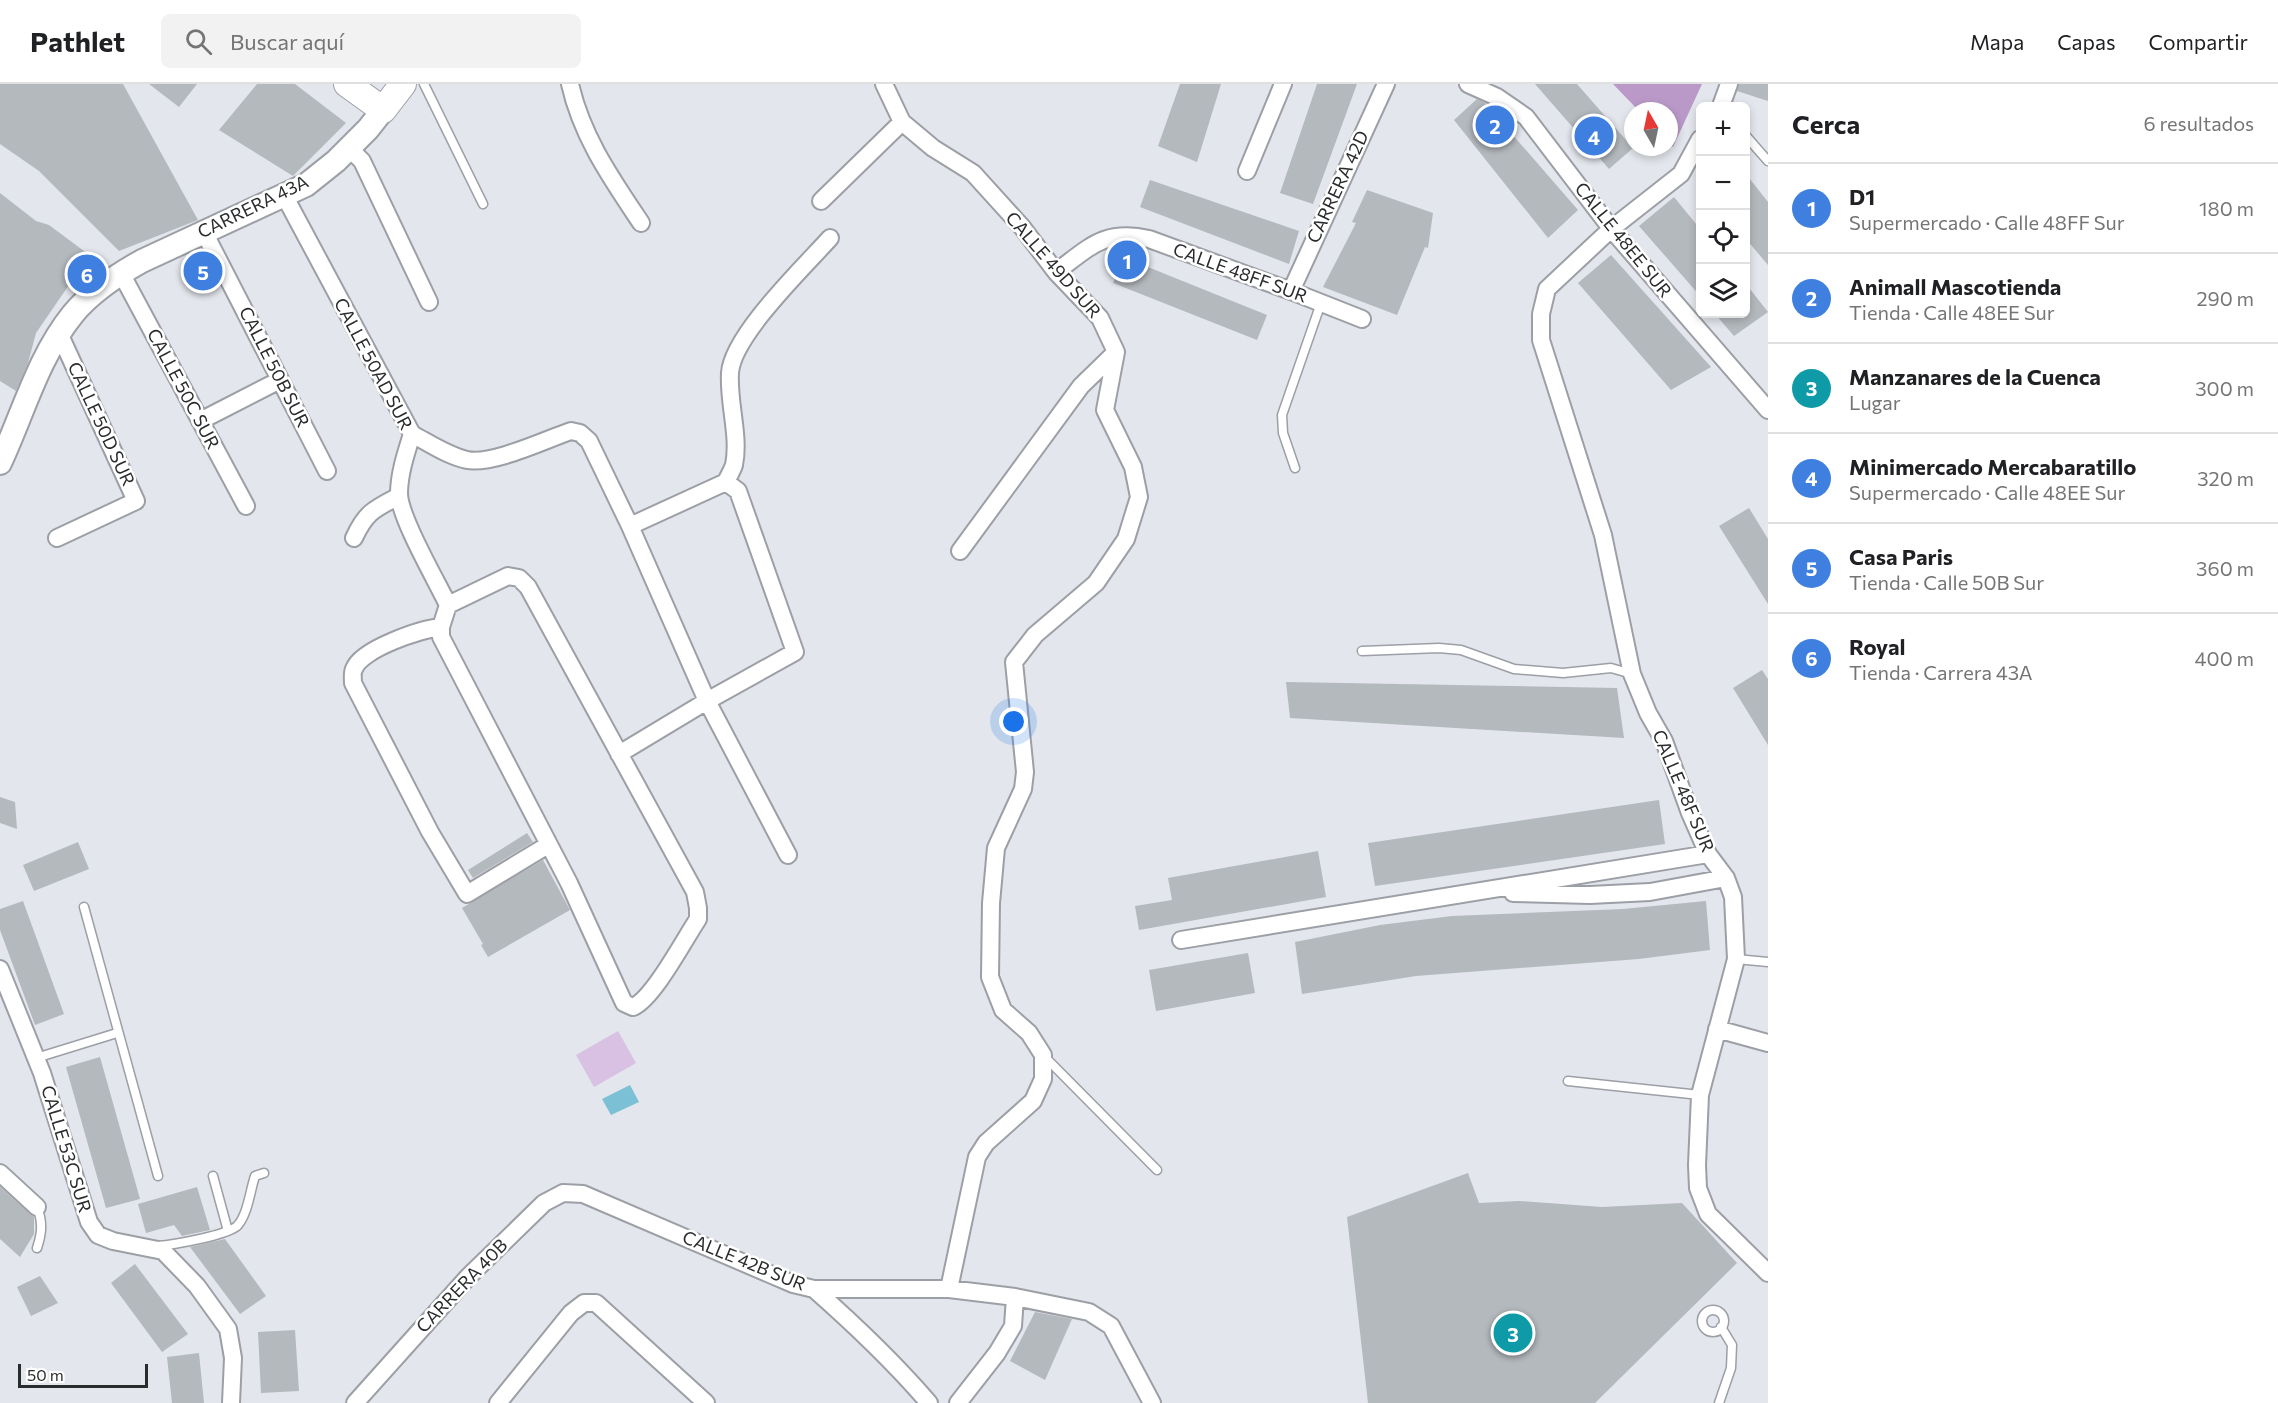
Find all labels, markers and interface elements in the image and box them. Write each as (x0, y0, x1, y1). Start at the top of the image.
search box (161, 14, 581, 68)
text: Pathlet (30, 24, 125, 58)
icon: search (182, 25, 215, 58)
text: Buscar aquí (230, 28, 344, 55)
text: Mapa (1970, 29, 2024, 54)
text: Capas (2057, 29, 2116, 54)
text: Compartir (2149, 29, 2248, 54)
pin: 2 (1476, 102, 1514, 147)
north arrow (1624, 102, 1678, 156)
map controls (1696, 102, 1750, 318)
button: + (1696, 102, 1750, 156)
text: Cerca (1792, 108, 1860, 139)
text: 6 resultados (2143, 111, 2254, 135)
pin: 4 (1574, 113, 1614, 158)
street label: CARRERA 42D (1301, 127, 1373, 246)
button: − (1696, 156, 1750, 210)
street label: CARRERA 43A (194, 170, 312, 242)
street label: CALLE 48EE SUR (1571, 177, 1677, 301)
text: D1 (1849, 183, 1875, 210)
text: 1 (1807, 196, 1816, 220)
text: 180 m (2199, 196, 2254, 220)
street label: CALLE 49D SUR (1002, 207, 1106, 322)
button: locate (1696, 210, 1750, 264)
text: Supermercado · Calle 48FF Sur (1849, 210, 2125, 234)
pin: 1 (1108, 238, 1146, 282)
street label: CALLE 48FF SUR (1170, 238, 1310, 307)
pin: 5 (184, 248, 222, 294)
pin: 6 (68, 252, 106, 297)
button: layers (1696, 264, 1750, 318)
text: Animall Mascotienda (1849, 273, 2061, 300)
text: 2 (1806, 286, 1817, 310)
text: 290 m (2196, 286, 2254, 310)
street label: CALLE 50AD SUR (330, 294, 418, 433)
text: Tienda · Calle 48EE Sur (1849, 300, 2055, 324)
street label: CALLE 50B SUR (235, 303, 315, 431)
street label: CALLE 50C SUR (143, 325, 225, 452)
street label: CALLE 50D SUR (64, 358, 140, 489)
text: Manzanares de la Cuenca (1849, 363, 2101, 390)
text: 3 (1806, 376, 1817, 400)
text: 300 m (2195, 376, 2254, 400)
text: Lugar (1849, 390, 1901, 414)
text: Minimercado Mercabaratillo (1849, 453, 2137, 480)
text: 4 (1805, 466, 1818, 490)
text: 320 m (2197, 466, 2254, 490)
text: Supermercado · Calle 48EE Sur (1849, 480, 2125, 504)
text: Casa Paris (1849, 543, 1953, 570)
text: 5 (1806, 556, 1817, 580)
text: 360 m (2196, 556, 2254, 580)
text: Tienda · Calle 50B Sur (1849, 570, 2044, 594)
text: Royal (1849, 633, 1906, 660)
text: 6 (1805, 646, 1818, 670)
text: 400 m (2195, 646, 2254, 670)
text: Tienda · Carrera 43A (1849, 660, 2033, 684)
your location (999, 707, 1028, 736)
street label: CALLE 48F SUR (1648, 726, 1720, 855)
street label: CALLE 53C SUR (37, 1083, 97, 1215)
street label: CALLE 42B SUR (680, 1225, 809, 1295)
street label: CARRERA 40B (411, 1234, 511, 1337)
pin: 3 (1494, 1310, 1532, 1356)
scale bar (18, 1361, 148, 1388)
text: 50 m (27, 1365, 64, 1384)

